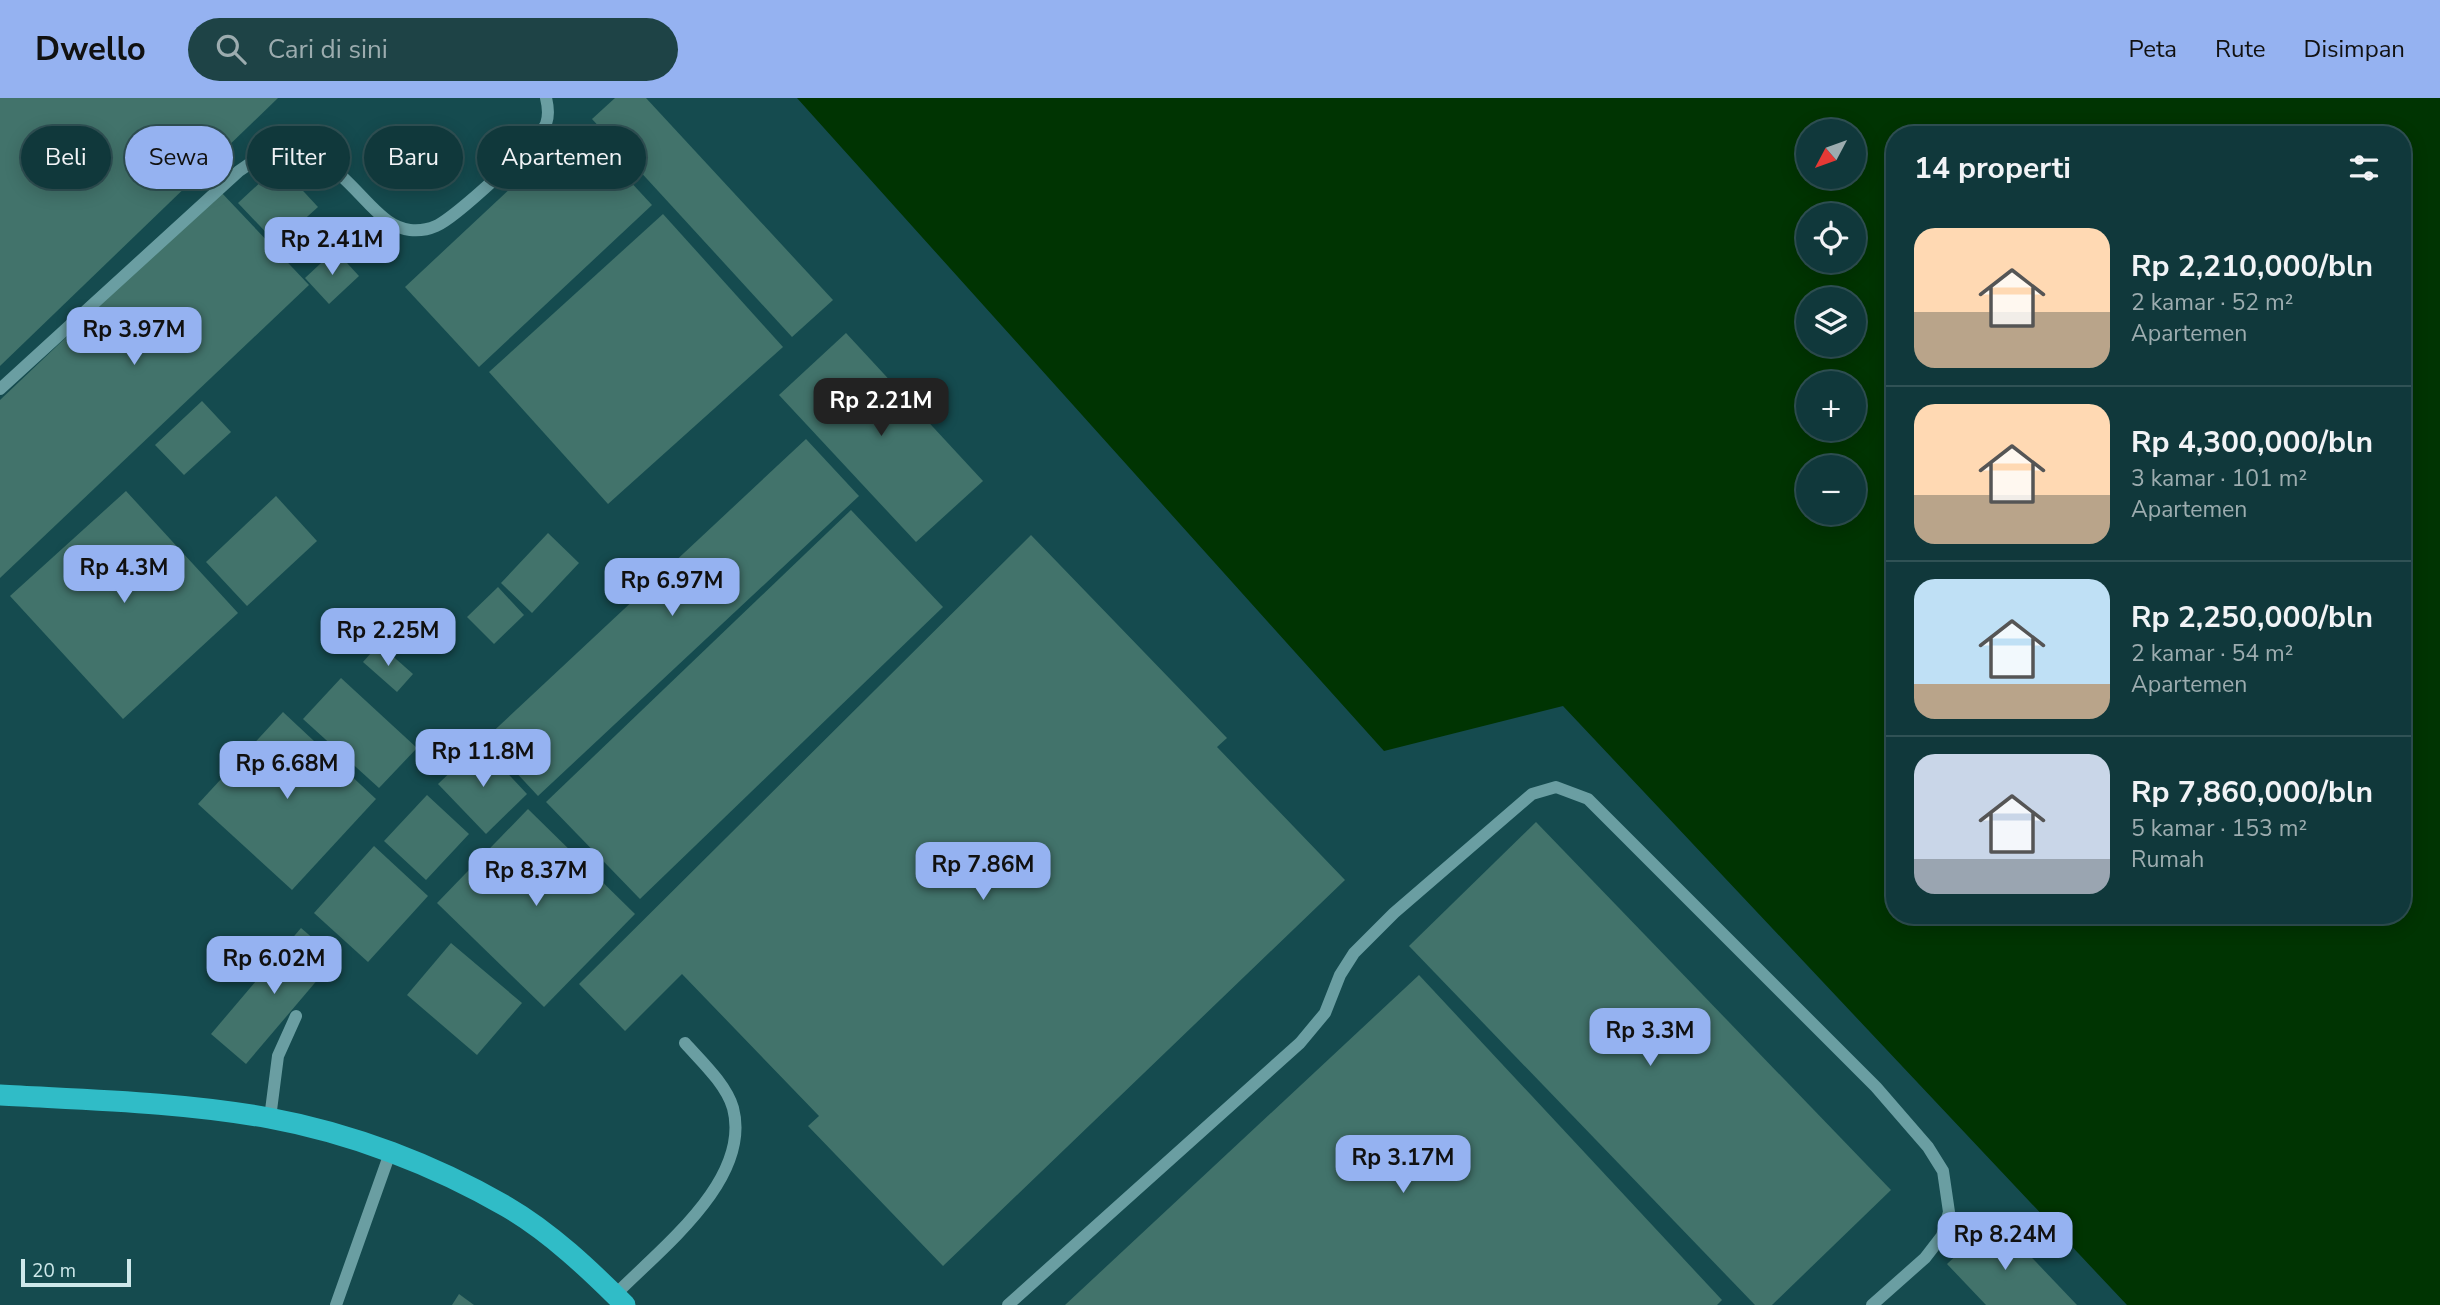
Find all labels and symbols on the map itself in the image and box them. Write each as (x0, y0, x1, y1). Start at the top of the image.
north arrow (1796, 119, 1866, 189)
pin: Rp 2.41M (260, 218, 404, 277)
pin: Rp 3.97M (62, 308, 206, 367)
pin: Rp 2.21M (809, 378, 953, 438)
pin: Rp 4.3M (59, 546, 189, 605)
pin: Rp 6.97M (600, 559, 744, 618)
pin: Rp 2.25M (316, 608, 460, 668)
pin: Rp 11.8M (411, 730, 555, 789)
pin: Rp 6.68M (215, 742, 359, 801)
pin: Rp 7.86M (911, 842, 1055, 902)
pin: Rp 8.37M (464, 848, 608, 908)
pin: Rp 6.02M (202, 936, 346, 996)
pin: Rp 3.3M (1585, 1009, 1715, 1068)
pin: Rp 3.17M (1331, 1136, 1475, 1195)
pin: Rp 8.24M (1933, 1212, 2077, 1272)
scale bar (21, 1256, 131, 1288)

